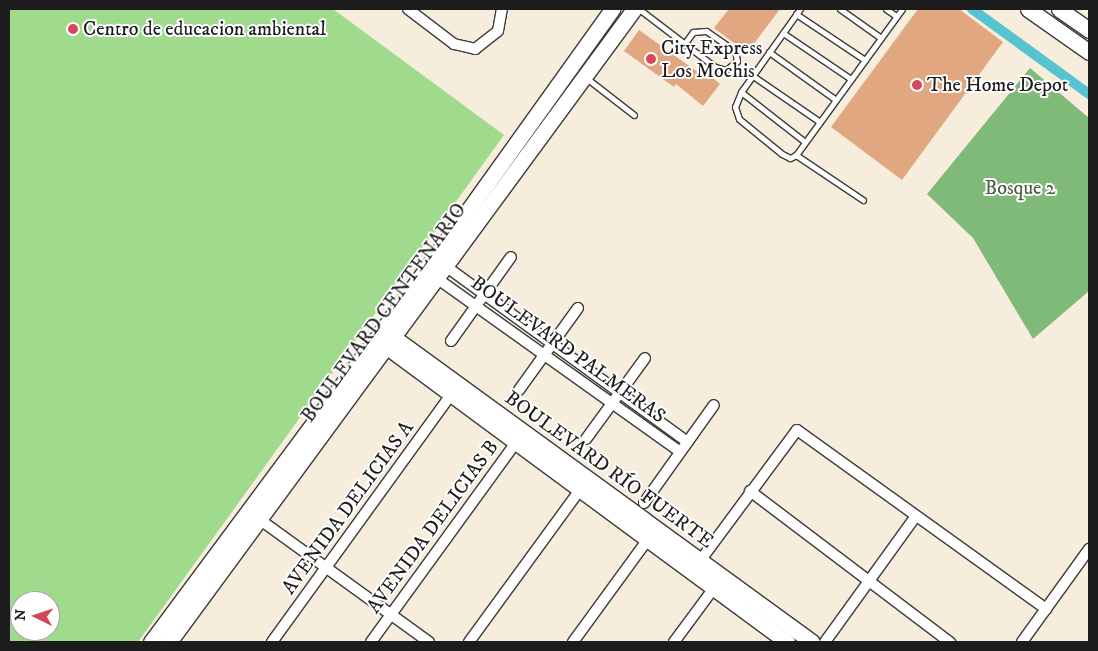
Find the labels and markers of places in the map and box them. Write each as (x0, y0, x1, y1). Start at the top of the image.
place label: Centro de educacion ambiental (83, 17, 326, 41)
marker: Centro de educacion ambiental (67, 23, 79, 35)
place label: City Express Los Mochis (661, 36, 763, 83)
marker: City Express Los Mochis (645, 53, 657, 65)
place label: The Home Depot (927, 73, 1068, 97)
marker: The Home Depot (911, 79, 923, 91)

